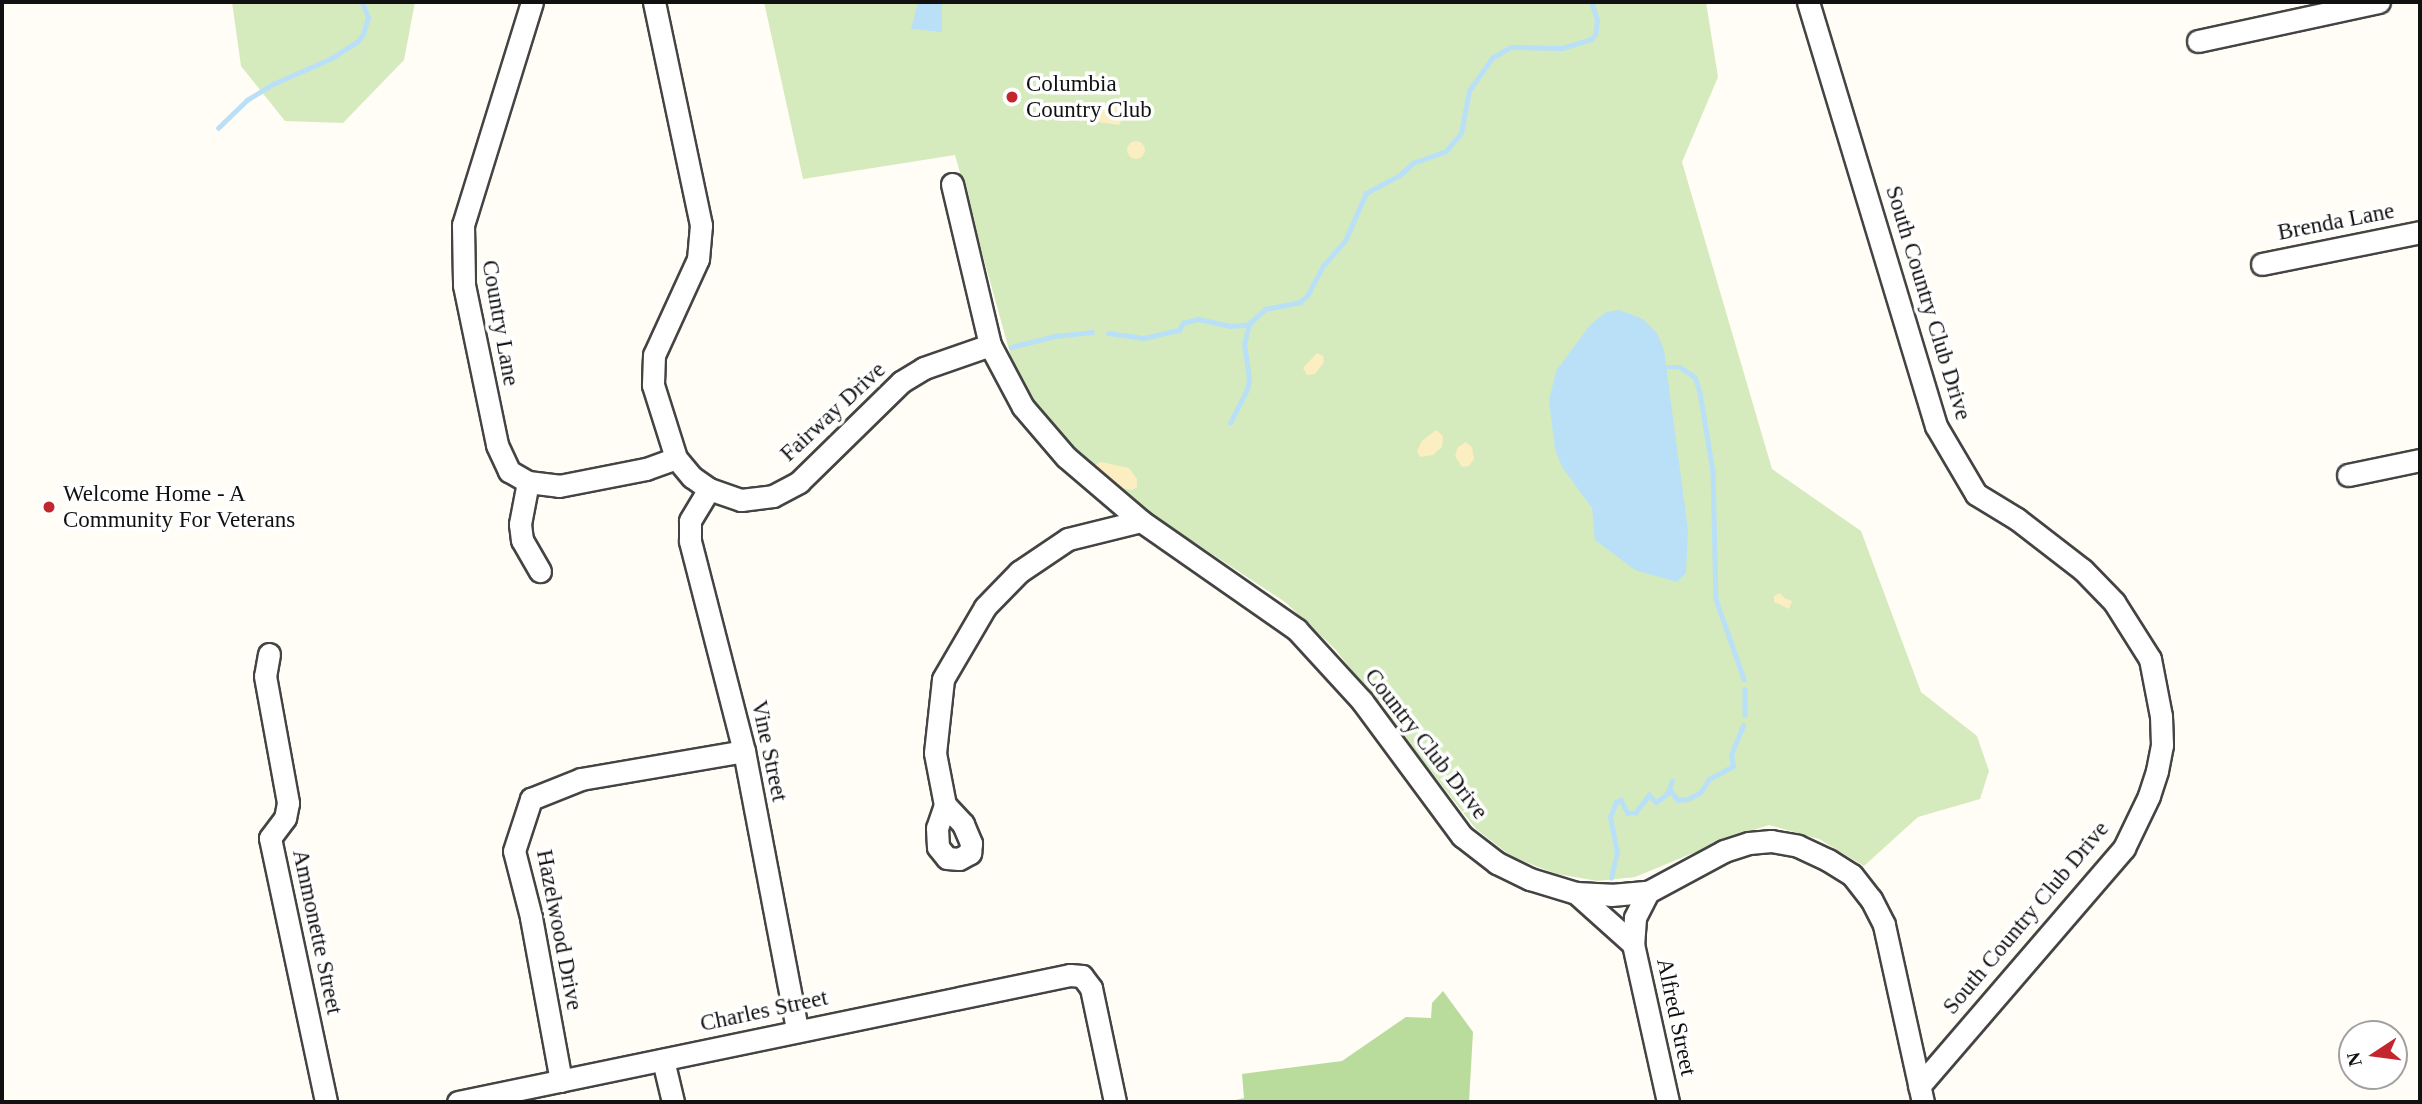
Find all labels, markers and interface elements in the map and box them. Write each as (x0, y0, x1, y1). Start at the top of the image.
place label: Columbia Country Club (1026, 70, 1152, 124)
marker: Columbia Country Club (1004, 89, 1020, 105)
street label: South Country Club Drive (1879, 183, 1977, 423)
street label: Brenda Lane (2275, 197, 2397, 247)
street label: Country Lane (475, 258, 525, 388)
street label: Fairway Drive (775, 356, 891, 468)
place label: Welcome Home - A Community For Veterans (63, 480, 296, 534)
marker: Welcome Home - A Community For Veterans (41, 499, 57, 515)
street label: Country Club Drive (1358, 663, 1494, 825)
street label: Vine Street (745, 698, 793, 804)
street label: South Country Club Drive (1937, 816, 2115, 1020)
street label: Ammonette Street (286, 847, 348, 1017)
street label: Hazelwood Drive (530, 847, 588, 1013)
street label: Alfred Street (1650, 956, 1702, 1078)
street label: Charles Street (698, 984, 830, 1038)
north arrow (2338, 1020, 2408, 1090)
text: N (2342, 1050, 2366, 1068)

